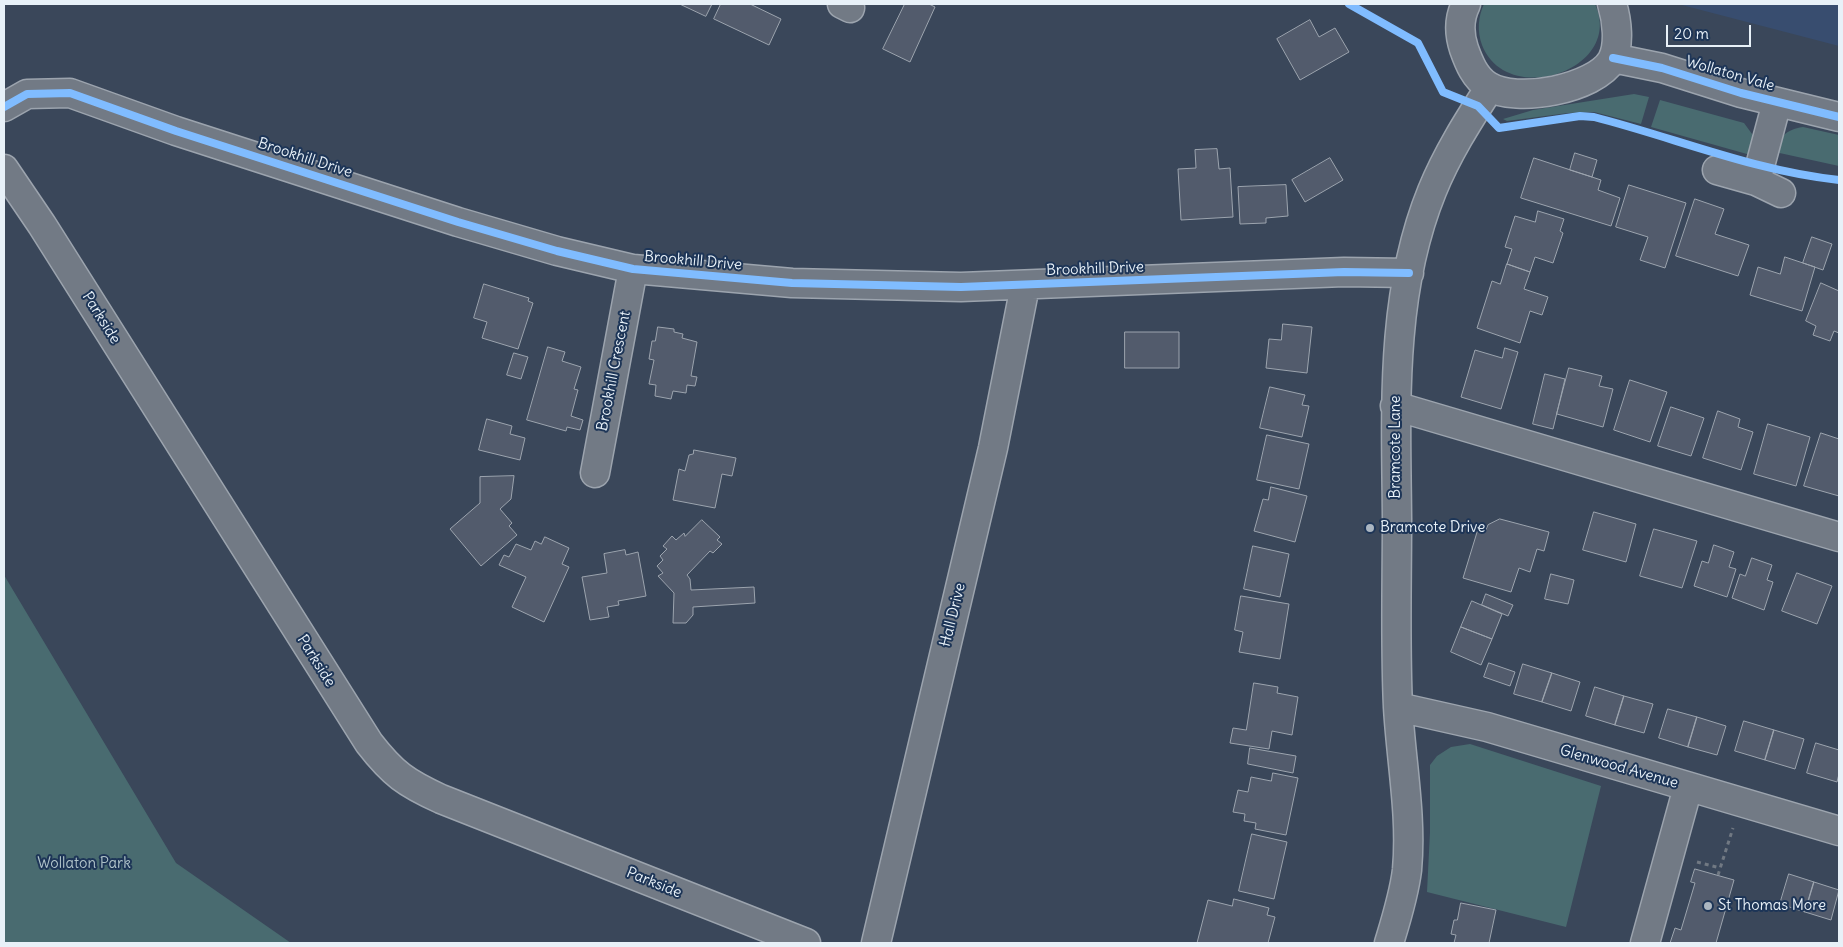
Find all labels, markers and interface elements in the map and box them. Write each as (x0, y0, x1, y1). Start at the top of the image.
scale bar (1668, 15, 1753, 47)
text: 20 m (1674, 24, 1709, 43)
street label: Wollaton Vale (1684, 53, 1776, 95)
street label: Brookhill Drive (256, 134, 354, 182)
street label: Brookhill Drive (643, 248, 743, 274)
street label: Brookhill Drive (1046, 258, 1144, 280)
street label: Parkside (78, 289, 124, 347)
street label: Brookhill Crescent (594, 309, 634, 433)
street label: Bramcote Lane (1387, 395, 1405, 499)
place label: Bramcote Drive (1380, 519, 1485, 537)
marker: Bramcote Drive (1364, 522, 1376, 534)
street label: Hall Drive (936, 581, 970, 649)
street label: Parkside (293, 632, 339, 690)
street label: Glenwood Avenue (1558, 742, 1680, 792)
park label: Wollaton Park (37, 855, 131, 873)
street label: Parkside (624, 864, 684, 902)
place label: St Thomas More (1718, 897, 1826, 915)
marker: St Thomas More (1702, 900, 1714, 912)

